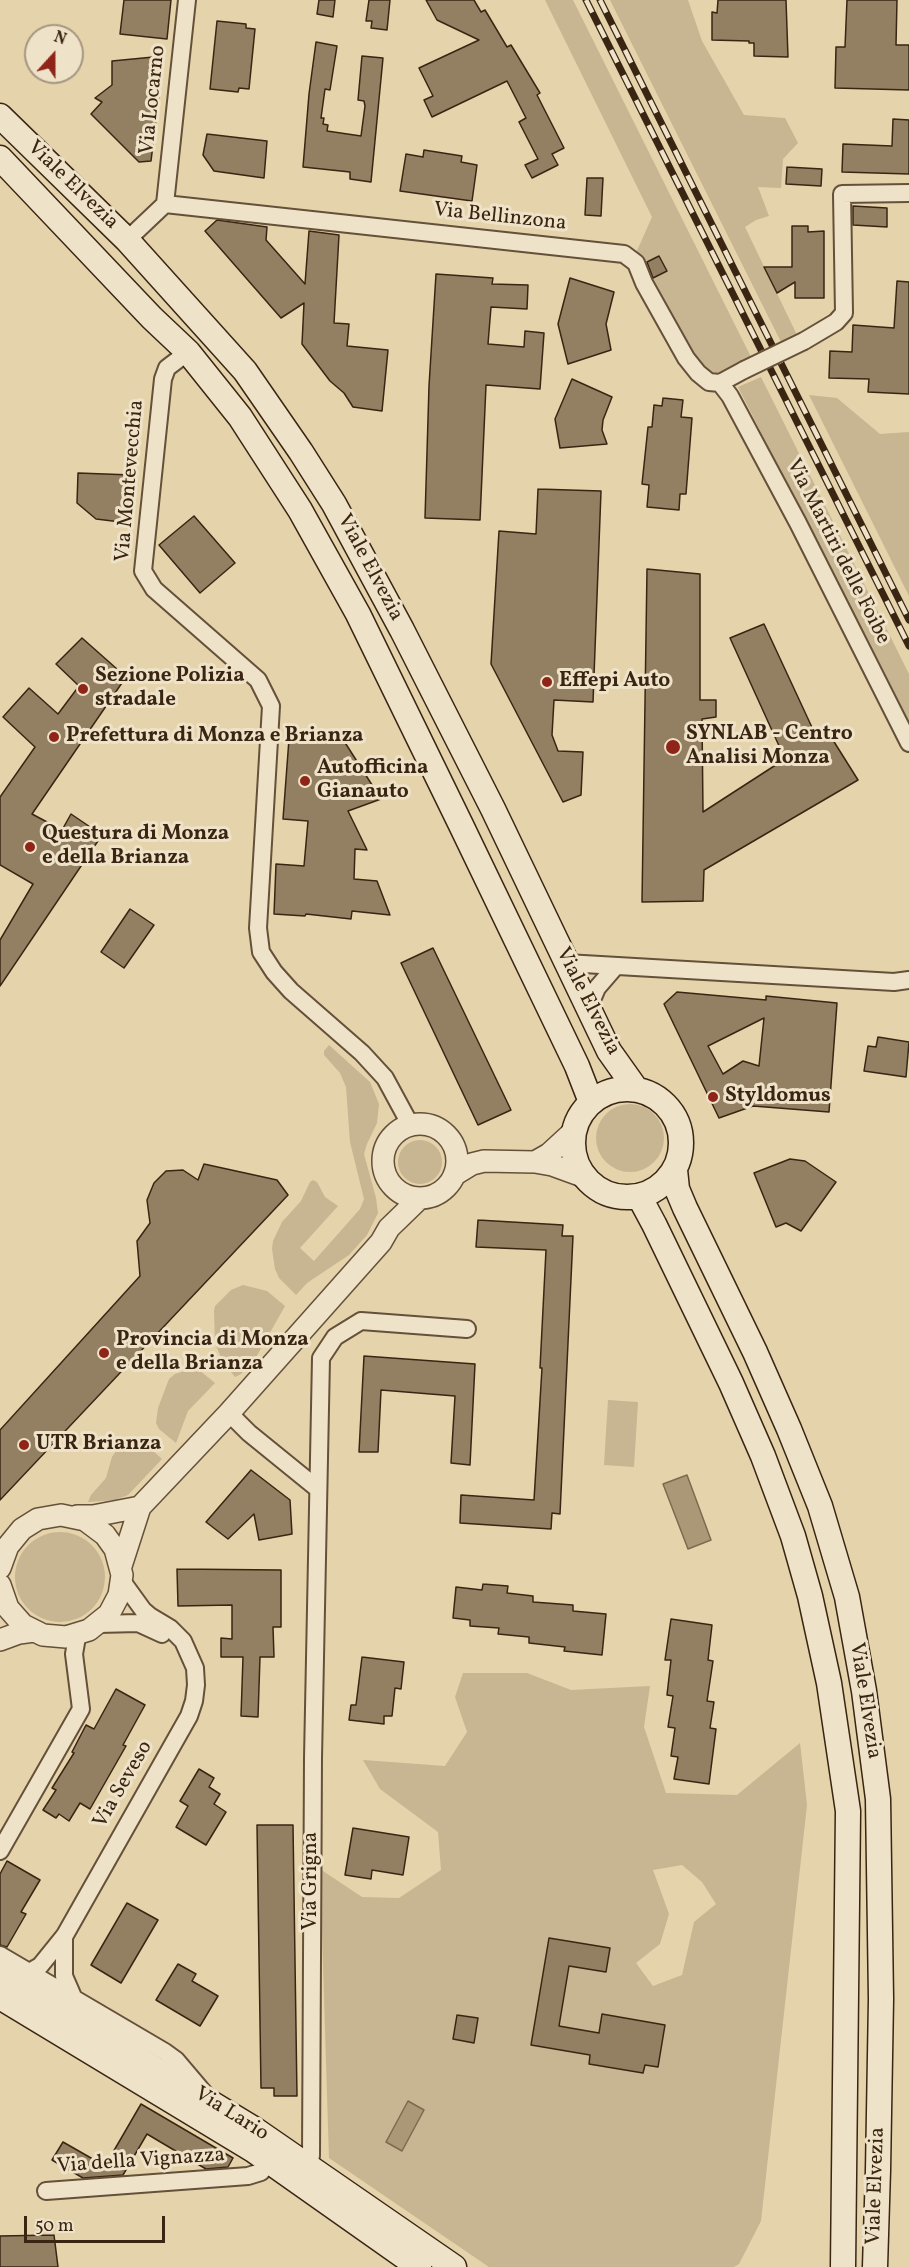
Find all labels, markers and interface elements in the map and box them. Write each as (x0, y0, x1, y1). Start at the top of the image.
north arrow (24, 24, 84, 84)
text: N (50, 27, 69, 51)
street label: Via Locarno (136, 44, 172, 156)
street label: Viale Elvezia (21, 136, 123, 236)
street label: Via Bellinzona (432, 198, 568, 238)
street label: Via Montevecchia (111, 399, 151, 563)
street label: Via Martiri delle Foibe (779, 455, 895, 649)
street label: Viale Elvezia (330, 510, 408, 626)
place label: Sezione Polizia stradale (95, 664, 245, 714)
place label: Effepi Auto (559, 669, 670, 695)
marker: Effepi Auto (540, 675, 554, 689)
marker: Sezione Polizia stradale (76, 682, 90, 696)
place label: SYNLAB - Centro Analisi Monza (686, 722, 853, 772)
place label: Prefettura di Monza e Brianza (66, 724, 364, 750)
marker: Prefettura di Monza e Brianza (47, 730, 61, 744)
marker: SYNLAB - Centro Analisi Monza (664, 738, 682, 756)
place label: Autofficina Gianauto (317, 756, 429, 806)
marker: Autofficina Gianauto (298, 774, 312, 788)
place label: Questura di Monza e della Brianza (42, 822, 229, 872)
marker: Questura di Monza e della Brianza (23, 840, 37, 854)
street label: Viale Elvezia (549, 944, 625, 1060)
place label: Styldomus (725, 1084, 831, 1110)
marker: Styldomus (706, 1090, 720, 1104)
place label: Provincia di Monza e della Brianza (116, 1328, 309, 1378)
marker: Provincia di Monza e della Brianza (97, 1346, 111, 1360)
place label: UTR Brianza (36, 1432, 161, 1458)
marker: UTR Brianza (17, 1438, 31, 1452)
street label: Viale Elvezia (842, 1641, 886, 1761)
street label: Via Seveso (89, 1737, 159, 1833)
street label: Via Grigna (299, 1832, 325, 1930)
street label: Via Lario (189, 2082, 273, 2148)
street label: Viale Elvezia (862, 2127, 892, 2245)
street label: Via della Vignazza (56, 2144, 226, 2180)
scale bar (27, 2204, 168, 2242)
text: 50 m (35, 2214, 74, 2239)

